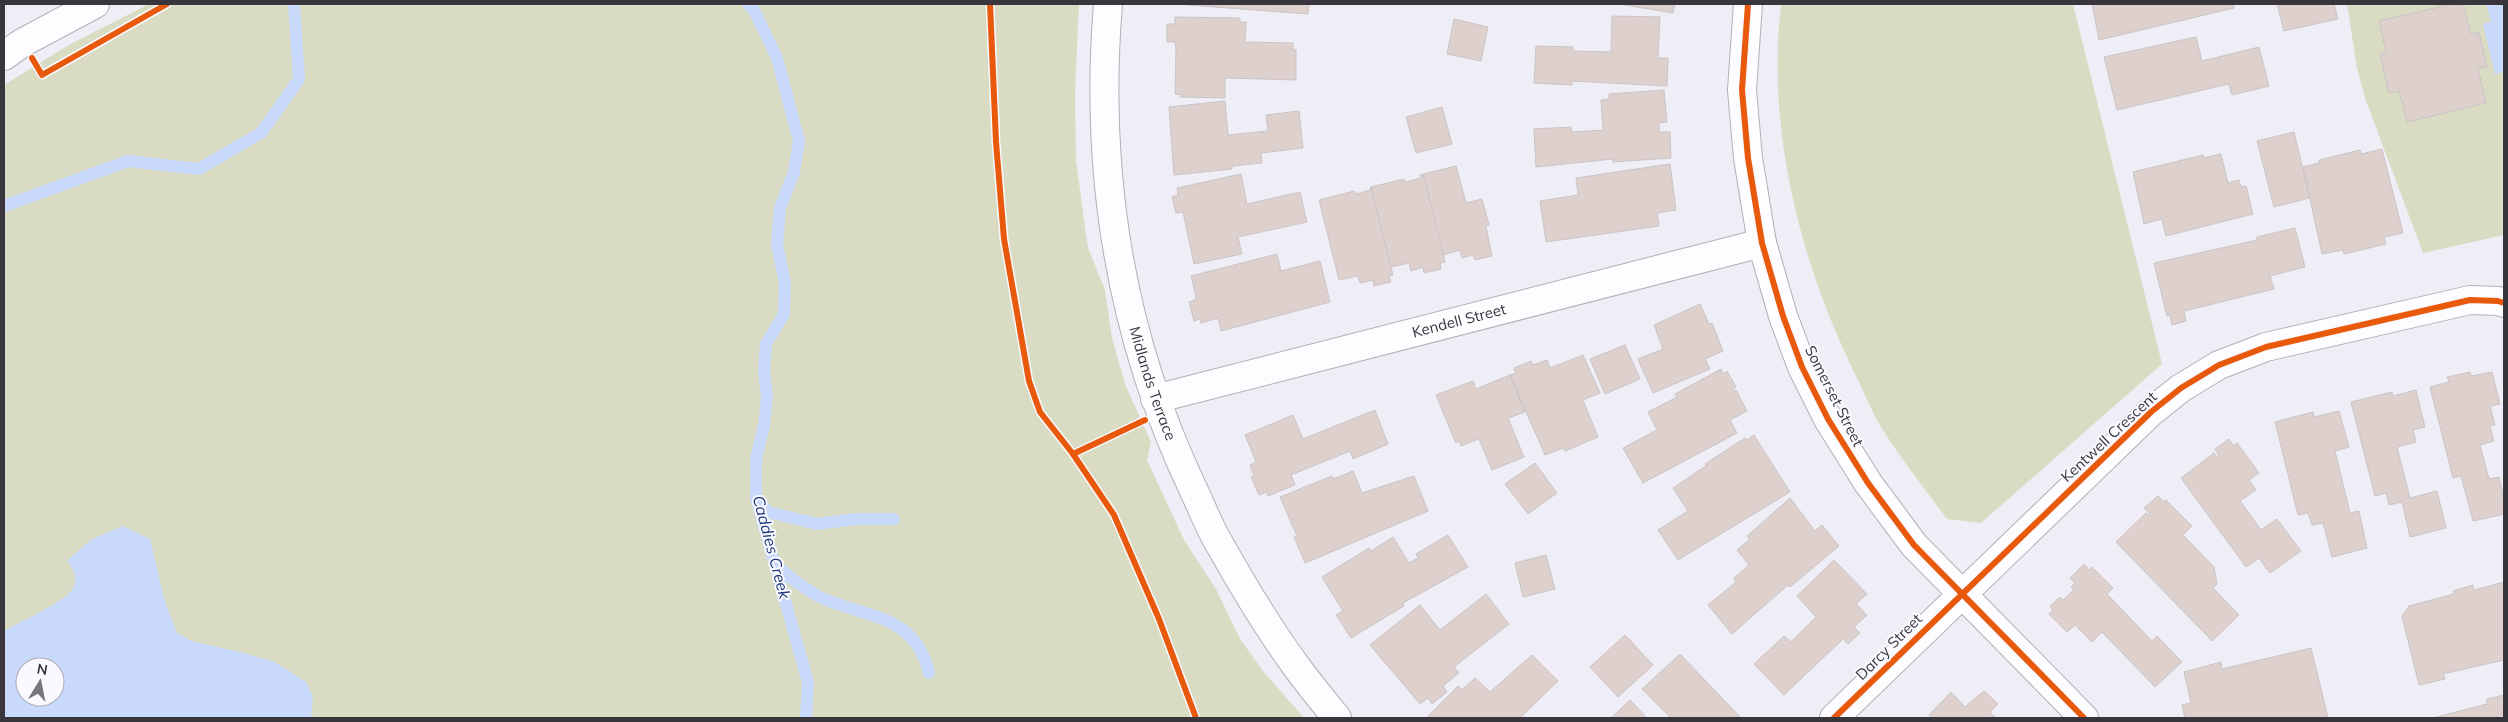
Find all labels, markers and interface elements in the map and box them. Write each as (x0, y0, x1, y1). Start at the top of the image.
street label: Kendell Street (1410, 299, 1508, 342)
street label: Midlands Terrace (1125, 325, 1181, 443)
street label: Somerset Street (1801, 342, 1868, 449)
street label: Kentwell Crescent (2057, 387, 2161, 486)
water label: Caddies Creek (749, 493, 796, 602)
street label: Darcy Street (1851, 609, 1926, 684)
north arrow (15, 657, 65, 707)
text: N (35, 659, 49, 679)

